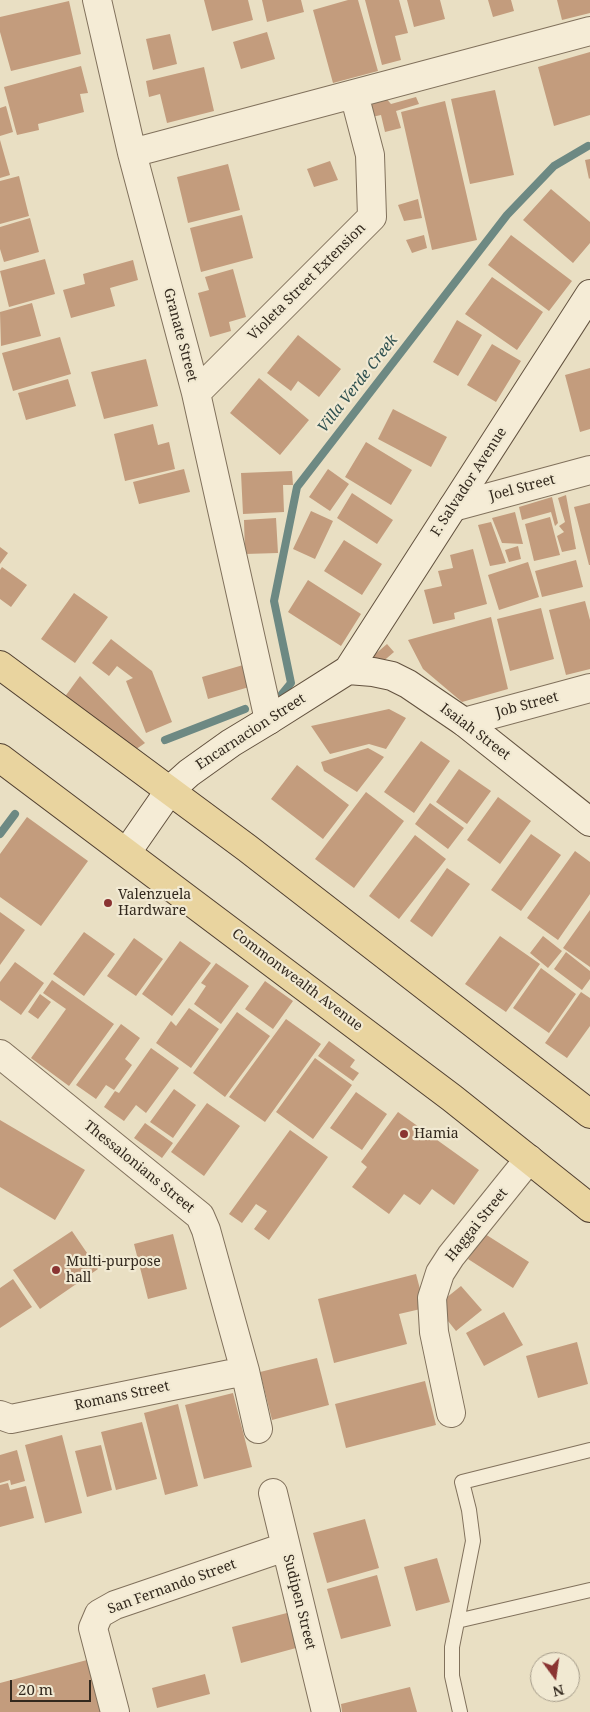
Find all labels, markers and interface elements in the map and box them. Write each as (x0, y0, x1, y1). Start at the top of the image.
street label: Violeta Street Extension (245, 220, 369, 344)
street label: Granate Street (159, 286, 201, 384)
water label: Villa Verde Creek (314, 332, 402, 436)
street label: F. Salvador Avenue (428, 424, 510, 540)
street label: Joel Street (487, 471, 557, 505)
street label: Job Street (494, 689, 560, 721)
street label: Encarnacion Street (193, 690, 309, 774)
street label: Isaiah Street (437, 700, 513, 764)
place label: Valenzuela Hardware (118, 887, 191, 920)
marker: Valenzuela Hardware (102, 897, 114, 909)
street label: Commonwealth Avenue (228, 925, 366, 1035)
street label: Thessalonians Street (80, 1117, 198, 1217)
place label: Hamia (414, 1126, 459, 1142)
marker: Hamia (398, 1128, 410, 1140)
street label: Haggai Street (442, 1185, 512, 1265)
place label: Multi-purpose hall (66, 1254, 161, 1286)
marker: Multi-purpose hall (50, 1264, 62, 1276)
street label: Romans Street (73, 1378, 171, 1414)
street label: Sudipen Street (279, 1553, 319, 1651)
street label: San Fernando Street (106, 1556, 238, 1618)
north arrow (530, 1652, 580, 1702)
scale bar (12, 1670, 94, 1702)
text: 20 m (18, 1679, 53, 1699)
text: N (551, 1681, 566, 1702)

